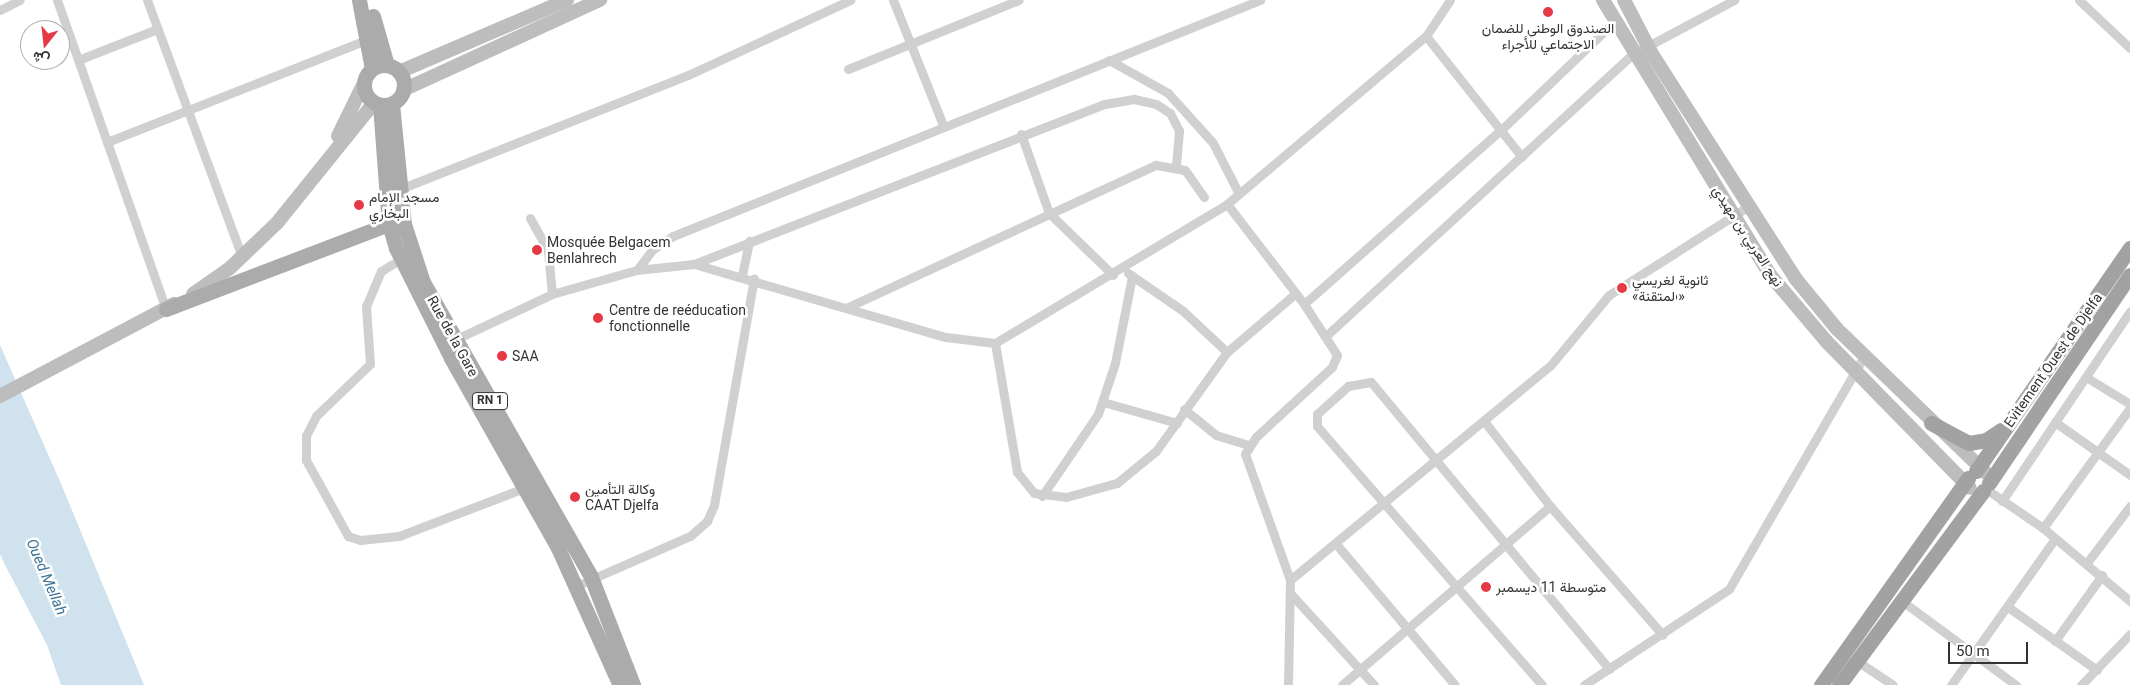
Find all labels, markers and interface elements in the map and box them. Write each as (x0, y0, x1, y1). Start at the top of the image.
marker: الصندوق الوطني للضمان الاجتماعي للأجراء (1542, 6, 1554, 18)
north arrow (20, 20, 70, 70)
place label: الصندوق الوطني للضمان الاجتماعي للأجراء (1482, 20, 1614, 52)
text: ش (31, 48, 51, 68)
street label: نهج العربي بن مهيدي (1709, 182, 1787, 290)
place label: مسجد الإمام البخاري (369, 189, 439, 222)
marker: مسجد الإمام البخاري (353, 199, 365, 211)
place label: Mosquée Belgacem Benlahrech (547, 234, 670, 266)
marker: Mosquée Belgacem Benlahrech (531, 244, 543, 256)
place label: ثانوية لغريسي «المتقنة» (1632, 272, 1708, 304)
marker: ثانوية لغريسي «المتقنة» (1616, 282, 1628, 294)
street label: Evitement Ouest de Djelfa (2000, 290, 2106, 430)
street label: Rue de la Gare (424, 293, 482, 379)
place label: Centre de reéducation fonctionnelle (609, 302, 746, 334)
marker: Centre de reéducation fonctionnelle (591, 311, 605, 325)
place label: SAA (512, 348, 539, 364)
marker: SAA (496, 350, 508, 362)
road number: RN 1 (471, 392, 509, 411)
place label: وكالة التأمين CAAT Djelfa (585, 481, 659, 514)
marker: وكالة التأمين CAAT Djelfa (569, 491, 581, 503)
water label: Oued Mellah (22, 536, 70, 618)
place label: متوسطة 11 ديسمبر (1496, 579, 1606, 595)
marker: متوسطة 11 ديسمبر (1480, 581, 1492, 593)
scale bar (1950, 632, 2030, 664)
text: 50 m (1956, 642, 1990, 660)

